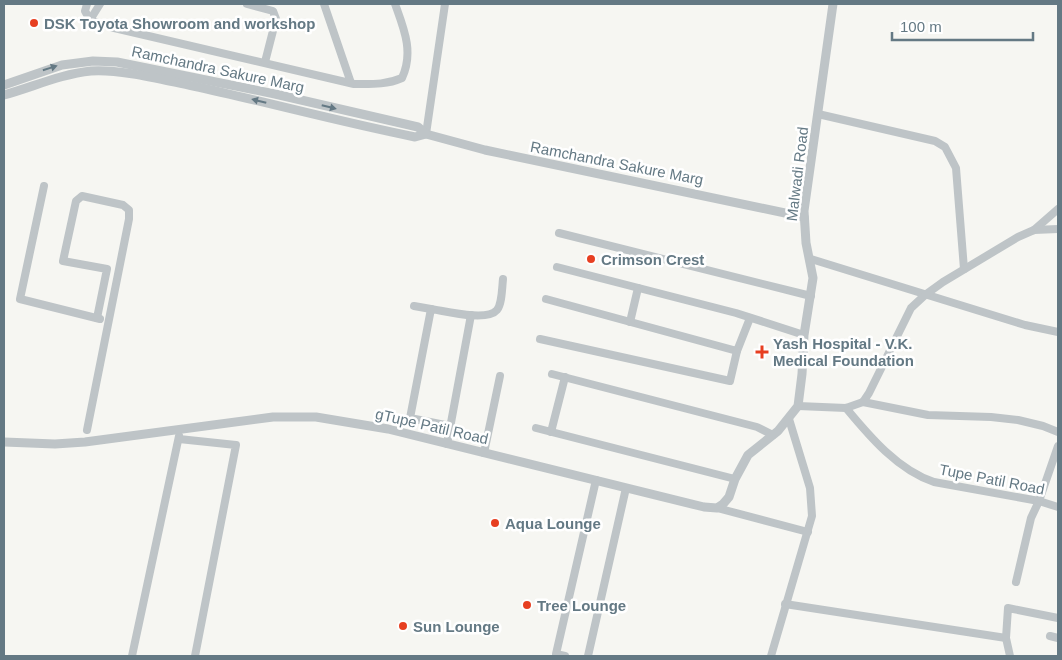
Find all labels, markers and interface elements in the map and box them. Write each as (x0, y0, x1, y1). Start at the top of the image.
scale bar (892, 10, 1033, 42)
place label: DSK Toyota Showroom and workshop (44, 15, 315, 32)
marker: DSK Toyota Showroom and workshop (28, 17, 40, 29)
text: 100 m (900, 18, 942, 35)
street label: Ramchandra Sakure Marg (130, 42, 306, 96)
one-way arrow (42, 64, 57, 72)
one-way arrow (252, 97, 267, 105)
one-way arrow (322, 103, 337, 111)
street label: Malwadi Road (783, 126, 811, 222)
street label: Ramchandra Sakure Marg (529, 138, 705, 188)
place label: Crimson Crest (601, 251, 704, 268)
marker: Crimson Crest (585, 253, 597, 265)
place label: Yash Hospital - V.K. Medical Foundation (773, 335, 914, 369)
marker: Yash Hospital - V.K. Medical Foundation (755, 345, 769, 359)
street label: gTupe Patil Road (374, 405, 490, 447)
street label: Tupe Patil Road (938, 460, 1046, 498)
place label: Aqua Lounge (505, 515, 601, 532)
marker: Aqua Lounge (489, 517, 501, 529)
place label: Tree Lounge (537, 597, 626, 614)
marker: Tree Lounge (521, 599, 533, 611)
place label: Sun Lounge (413, 618, 500, 635)
marker: Sun Lounge (397, 620, 409, 632)

